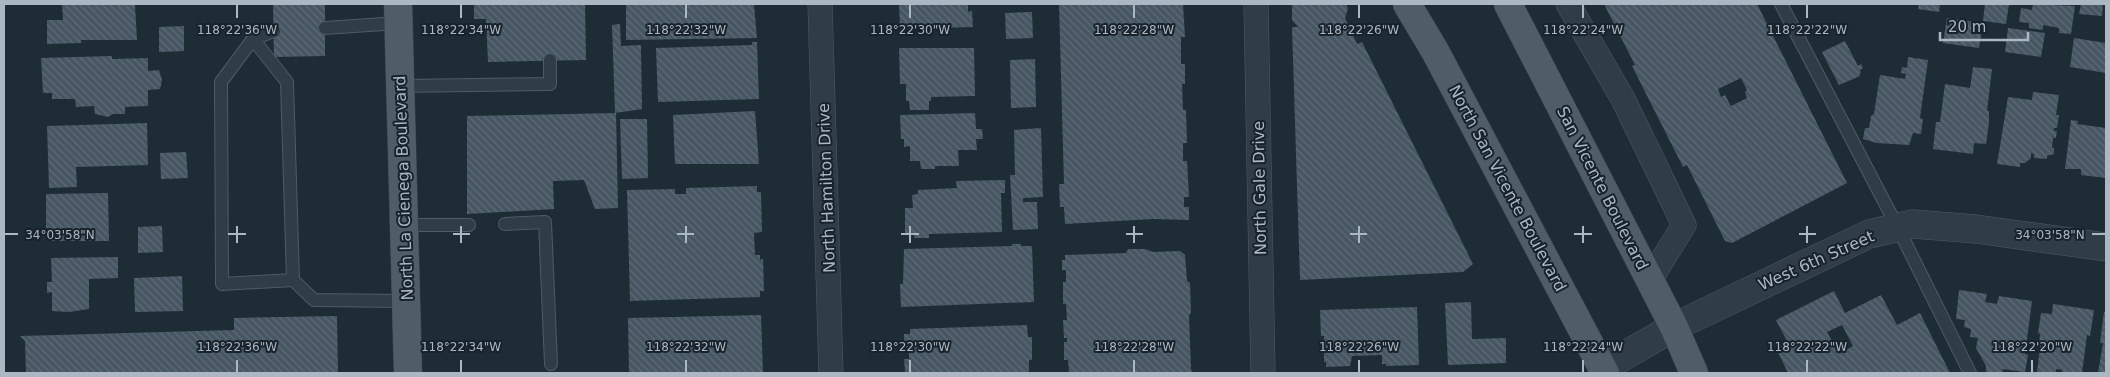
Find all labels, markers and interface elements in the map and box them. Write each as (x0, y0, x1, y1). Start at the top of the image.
scale bar (1940, 10, 2028, 42)
text: 20 m (1948, 18, 1986, 36)
text: 118°22'36"W (197, 23, 277, 37)
text: 118°22'34"W (421, 23, 501, 37)
text: 118°22'32"W (646, 23, 726, 37)
text: 118°22'30"W (870, 23, 950, 37)
text: 118°22'28"W (1094, 23, 1174, 37)
text: 118°22'26"W (1319, 23, 1399, 37)
text: 118°22'24"W (1543, 23, 1623, 37)
text: 118°22'22"W (1767, 23, 1847, 37)
street label: North La Cienega Boulevard (390, 75, 417, 301)
street label: North San Vicente Boulevard (1445, 82, 1570, 295)
street label: North Hamilton Drive (814, 103, 839, 273)
street label: San Vicente Boulevard (1553, 103, 1652, 273)
street label: North Gale Drive (1249, 121, 1270, 255)
street label: West 6th Street (1755, 226, 1877, 294)
text: 34°03'58"N (25, 228, 95, 242)
text: 34°03'58"N (2015, 228, 2085, 242)
text: 118°22'36"W (197, 340, 277, 354)
text: 118°22'34"W (421, 340, 501, 354)
text: 118°22'32"W (646, 340, 726, 354)
text: 118°22'30"W (870, 340, 950, 354)
text: 118°22'28"W (1094, 340, 1174, 354)
text: 118°22'26"W (1319, 340, 1399, 354)
text: 118°22'24"W (1543, 340, 1623, 354)
text: 118°22'22"W (1767, 340, 1847, 354)
text: 118°22'20"W (1992, 340, 2072, 354)

